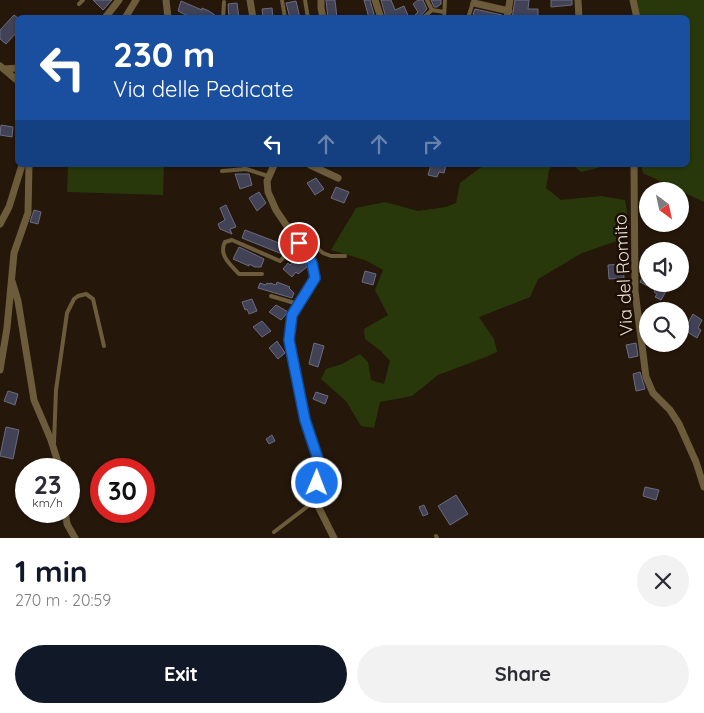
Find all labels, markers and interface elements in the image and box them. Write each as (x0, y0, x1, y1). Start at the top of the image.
text: 230 m (113, 32, 215, 76)
icon: left (30, 35, 95, 100)
text: Via delle Pedicate (113, 75, 294, 103)
icon: left (259, 130, 287, 158)
icon: ahead (312, 130, 340, 158)
icon: ahead (365, 130, 393, 158)
icon: right (418, 130, 446, 158)
north arrow (639, 182, 689, 232)
map controls (639, 182, 689, 352)
street label: Via del Romito (608, 214, 638, 336)
pin (278, 222, 320, 264)
icon: arrive (285, 229, 313, 257)
button: sound (639, 242, 689, 292)
button: search (639, 302, 689, 352)
position arrow (290, 456, 342, 508)
speed limit sign: 30 (90, 458, 155, 523)
text: 23 (34, 469, 61, 500)
text: km/h (32, 495, 63, 510)
text: 1 min (15, 552, 88, 590)
button: close (637, 555, 689, 607)
text: 270 m · 20:59 (15, 590, 111, 610)
button: Exit (15, 645, 347, 703)
button: Share (357, 645, 689, 703)

